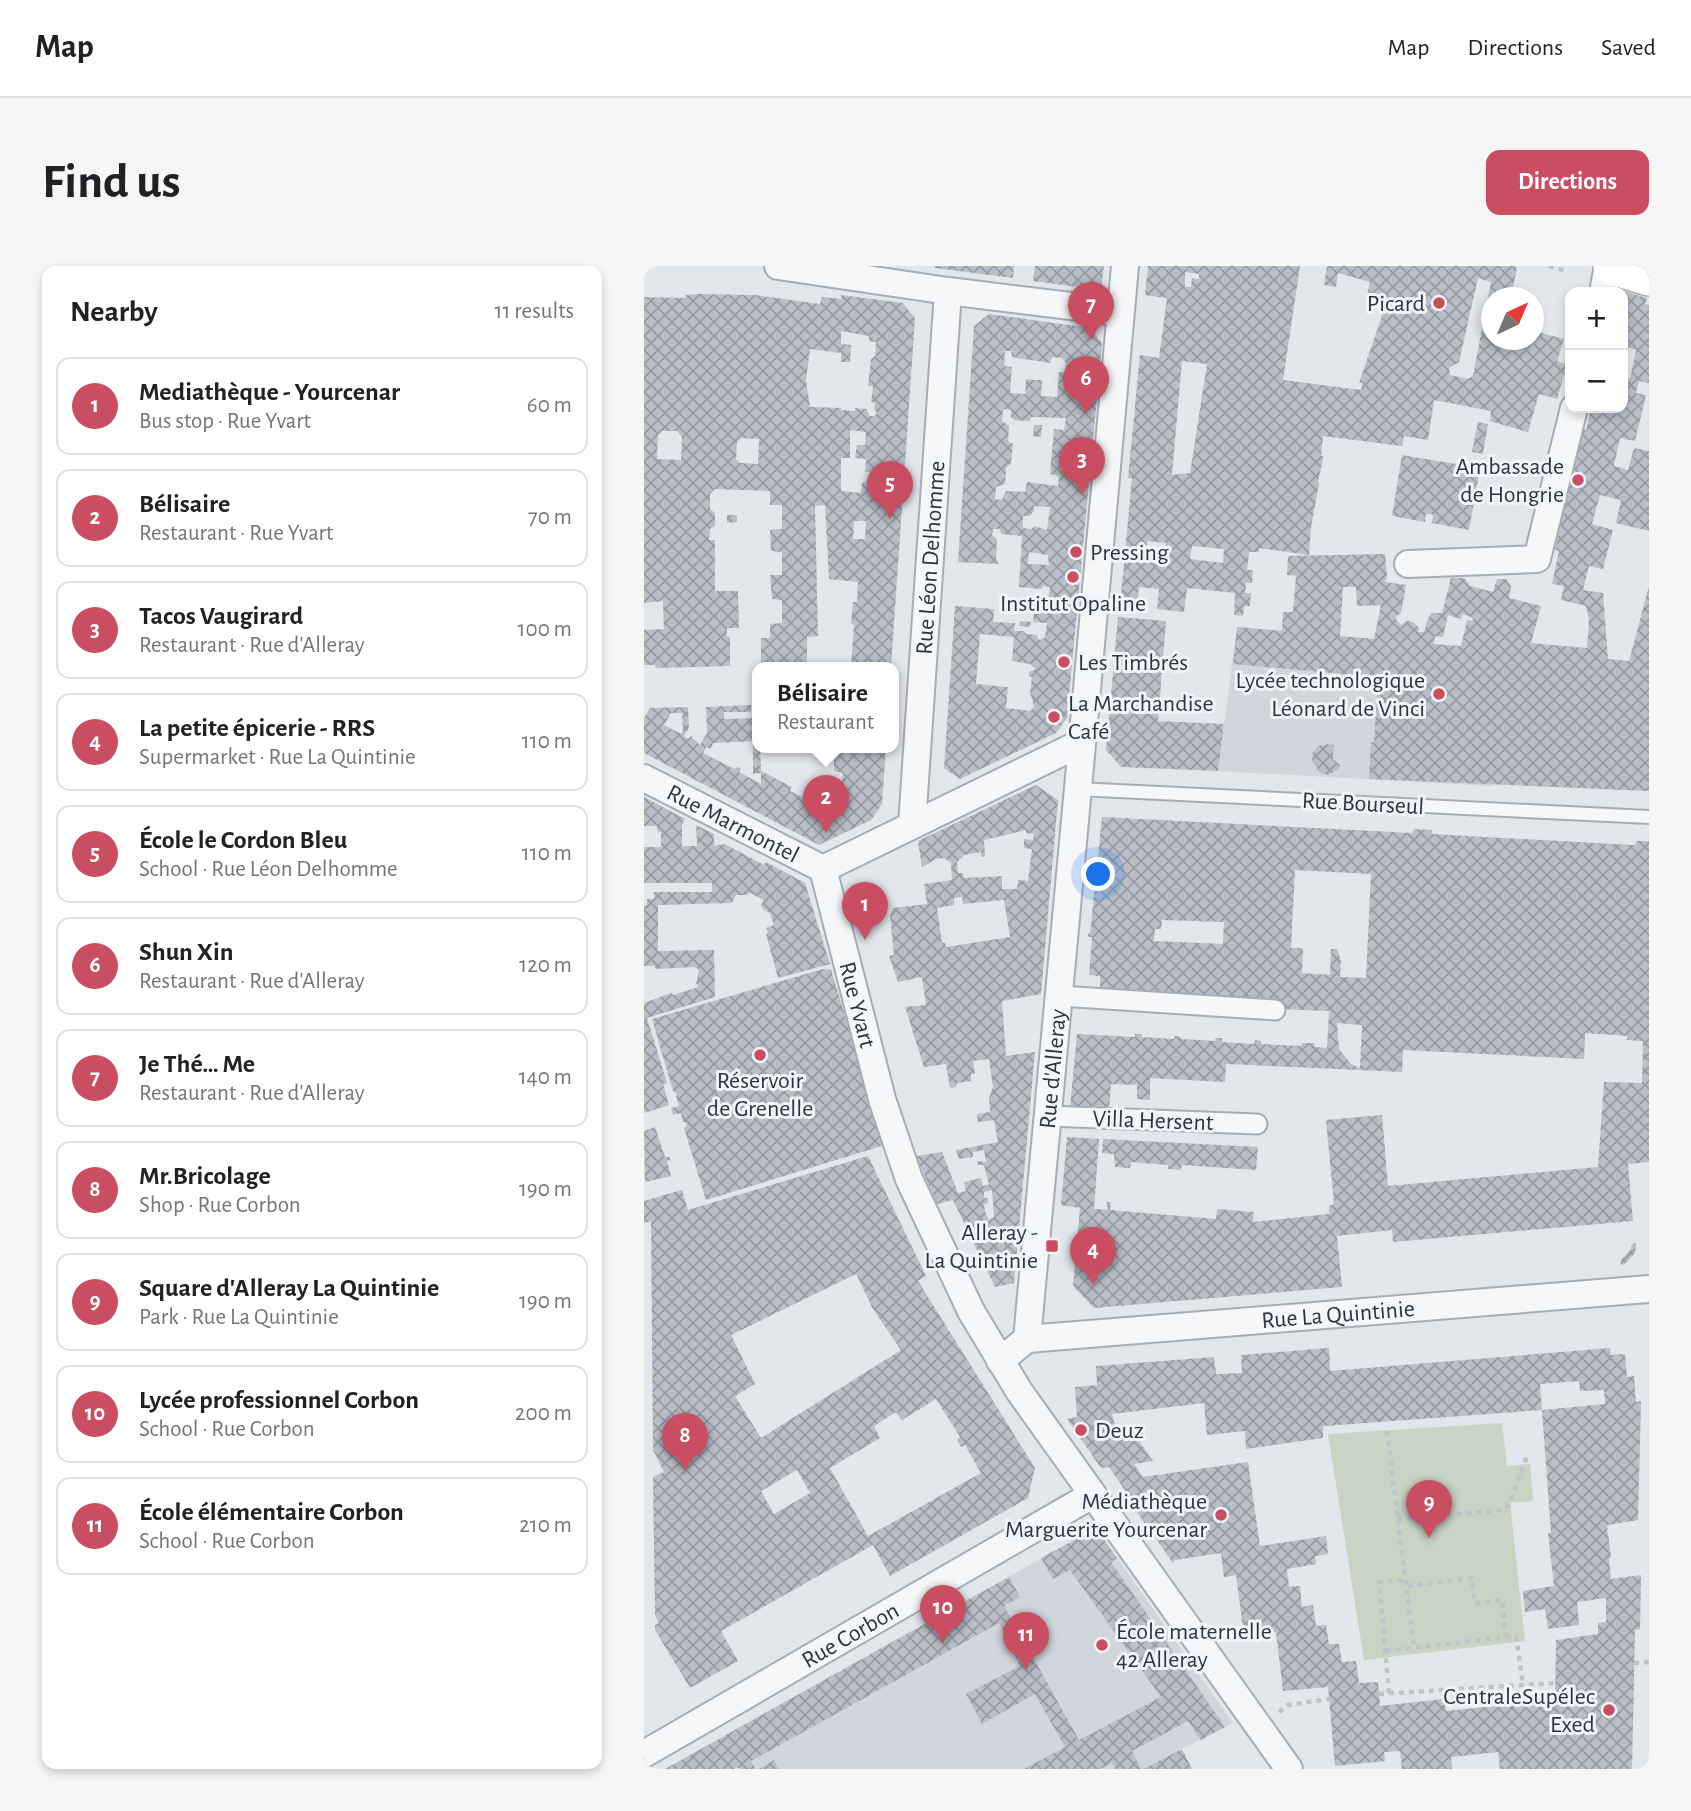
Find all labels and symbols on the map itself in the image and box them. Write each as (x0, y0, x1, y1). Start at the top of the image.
pin: 7 (1068, 282, 1114, 340)
north arrow (1481, 287, 1544, 350)
place label: Picard (1367, 292, 1425, 316)
marker: Picard (1431, 295, 1447, 311)
pin: 6 (1063, 356, 1109, 414)
pin: 3 (1059, 437, 1105, 495)
place label: Ambassade de Hongrie (1455, 455, 1564, 507)
street label: Rue Léon Delhomme (913, 460, 950, 656)
pin: 5 (867, 461, 913, 519)
marker: Ambassade de Hongrie (1570, 472, 1586, 488)
place label: Pressing (1090, 541, 1169, 565)
marker: Pressing (1068, 544, 1084, 560)
marker: Institut Opaline (1065, 569, 1081, 585)
place label: Institut Opaline (1000, 592, 1146, 616)
place label: Les Timbrés (1078, 651, 1188, 675)
marker: Les Timbrés (1056, 654, 1072, 670)
place label: Lycée technologique Léonard de Vinci (1236, 669, 1425, 721)
marker: Lycée technologique Léonard de Vinci (1431, 686, 1447, 702)
place label: La Marchandise Café (1068, 692, 1213, 744)
marker: La Marchandise Café (1046, 709, 1062, 725)
pin: 2 (803, 775, 849, 833)
street label: Rue Marmontel (663, 781, 803, 868)
street label: Rue Bourseul (1301, 789, 1425, 819)
your location (1081, 857, 1115, 891)
pin: 1 (842, 882, 888, 940)
street label: Rue Yvart (834, 959, 879, 1051)
street label: Rue d'Alleray (1036, 1008, 1071, 1130)
marker: Réservoir de Grenelle (752, 1047, 768, 1063)
place label: Réservoir de Grenelle (707, 1069, 813, 1121)
street label: Villa Hersent (1092, 1107, 1214, 1135)
place label: Alleray - La Quintinie (924, 1221, 1038, 1273)
pin: 4 (1070, 1227, 1116, 1285)
marker: Alleray - La Quintinie (1044, 1238, 1060, 1254)
street label: Rue La Quintinie (1261, 1297, 1416, 1333)
pin: 8 (662, 1413, 708, 1471)
place label: Deuz (1095, 1419, 1144, 1443)
marker: Deuz (1073, 1422, 1089, 1438)
pin: 9 (1406, 1480, 1452, 1538)
place label: Médiathèque Marguerite Yourcenar (1005, 1490, 1207, 1542)
marker: Médiathèque Marguerite Yourcenar (1213, 1507, 1229, 1523)
pin: 10 (920, 1585, 966, 1643)
street label: Rue Corbon (798, 1598, 903, 1673)
pin: 11 (1003, 1612, 1049, 1670)
place label: École maternelle 42 Alleray (1116, 1618, 1272, 1672)
marker: École maternelle 42 Alleray (1094, 1637, 1110, 1653)
place label: CentraleSupélec Exed (1443, 1685, 1595, 1737)
marker: CentraleSupélec Exed (1601, 1702, 1617, 1718)

